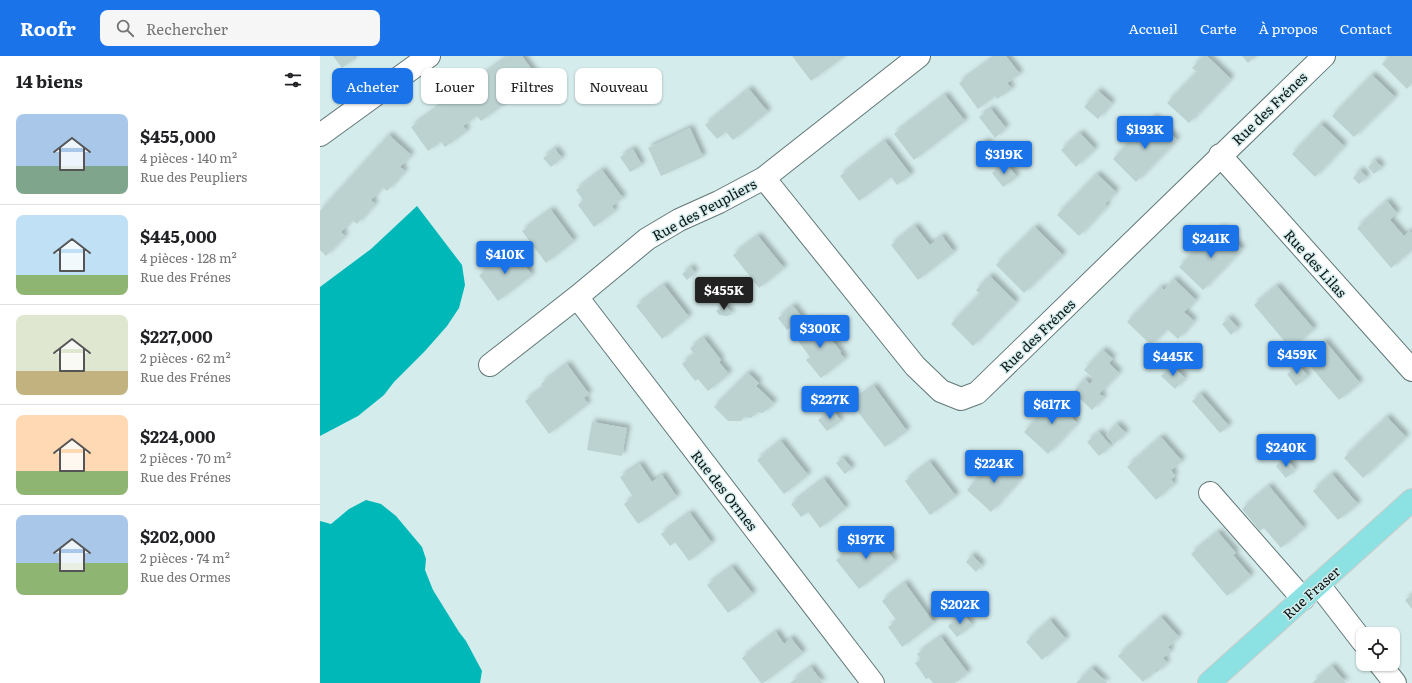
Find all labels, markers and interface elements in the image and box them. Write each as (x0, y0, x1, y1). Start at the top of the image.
search box (100, 10, 380, 46)
text: Roofr (20, 14, 76, 42)
icon: search (114, 17, 136, 39)
text: Rechercher (146, 17, 228, 40)
text: Accueil (1128, 18, 1178, 38)
text: Carte (1200, 18, 1237, 38)
text: À propos (1259, 18, 1318, 38)
text: Contact (1340, 18, 1392, 38)
street label: Rue des Frénes (1227, 67, 1311, 149)
text: 14 biens (16, 68, 83, 93)
chip: Acheter (332, 68, 413, 104)
chip: Louer (421, 68, 488, 104)
chip: Filtres (496, 68, 567, 104)
chip: Nouveau (575, 68, 662, 104)
icon: filters (282, 69, 304, 91)
pin: $193K (1117, 116, 1173, 150)
text: $193K (1126, 119, 1164, 138)
text: $455,000 (140, 123, 216, 148)
icon: home (48, 130, 96, 178)
pin: $319K (976, 141, 1032, 175)
text: $319K (985, 144, 1023, 163)
text: 4 pièces · 140 m² (140, 148, 237, 167)
text: Rue des Peupliers (140, 167, 247, 186)
street label: Rue des Peupliers (648, 173, 760, 245)
text: $445,000 (140, 223, 217, 248)
pin: $241K (1183, 225, 1239, 259)
street label: Rue des Lilas (1280, 225, 1352, 301)
text: $241K (1192, 228, 1230, 247)
icon: home (48, 231, 96, 279)
pin: $410K (477, 241, 533, 275)
text: $410K (485, 244, 525, 263)
text: 4 pièces · 128 m² (140, 248, 237, 267)
text: Rue des Frénes (140, 267, 231, 286)
pin: $455K (696, 277, 752, 311)
text: $455K (704, 280, 744, 299)
street label: Rue des Frénes (995, 294, 1079, 376)
pin: $300K (792, 315, 848, 349)
text: $300K (799, 318, 841, 337)
text: $227,000 (140, 323, 213, 348)
icon: home (48, 331, 96, 379)
pin: $459K (1269, 341, 1325, 375)
pin: $445K (1145, 343, 1201, 377)
text: $459K (1277, 344, 1317, 363)
text: $445K (1153, 346, 1193, 365)
text: 2 pièces · 62 m² (140, 348, 231, 367)
text: Rue des Frénes (140, 367, 231, 386)
pin: $227K (802, 386, 858, 420)
text: $227K (811, 389, 849, 408)
pin: $617K (1024, 391, 1080, 425)
text: $617K (1033, 394, 1071, 413)
text: $224,000 (140, 423, 216, 448)
icon: home (48, 431, 96, 479)
pin: $240K (1258, 434, 1314, 468)
text: $240K (1266, 437, 1306, 456)
street label: Rue des Ormes (687, 446, 763, 534)
text: 2 pièces · 70 m² (140, 448, 231, 467)
pin: $224K (966, 450, 1022, 484)
text: $224K (974, 453, 1014, 472)
text: Rue des Frénes (140, 467, 231, 486)
text: $202,000 (140, 523, 216, 548)
pin: $197K (838, 526, 894, 560)
text: $197K (847, 529, 885, 548)
icon: home (48, 531, 96, 579)
text: 2 pièces · 74 m² (140, 548, 230, 567)
street label: Rue Fraser (1278, 561, 1344, 623)
text: Rue des Ormes (140, 567, 230, 586)
pin: $202K (932, 591, 988, 625)
text: $202K (940, 594, 980, 613)
map controls (1356, 627, 1400, 671)
button: locate (1356, 627, 1400, 671)

